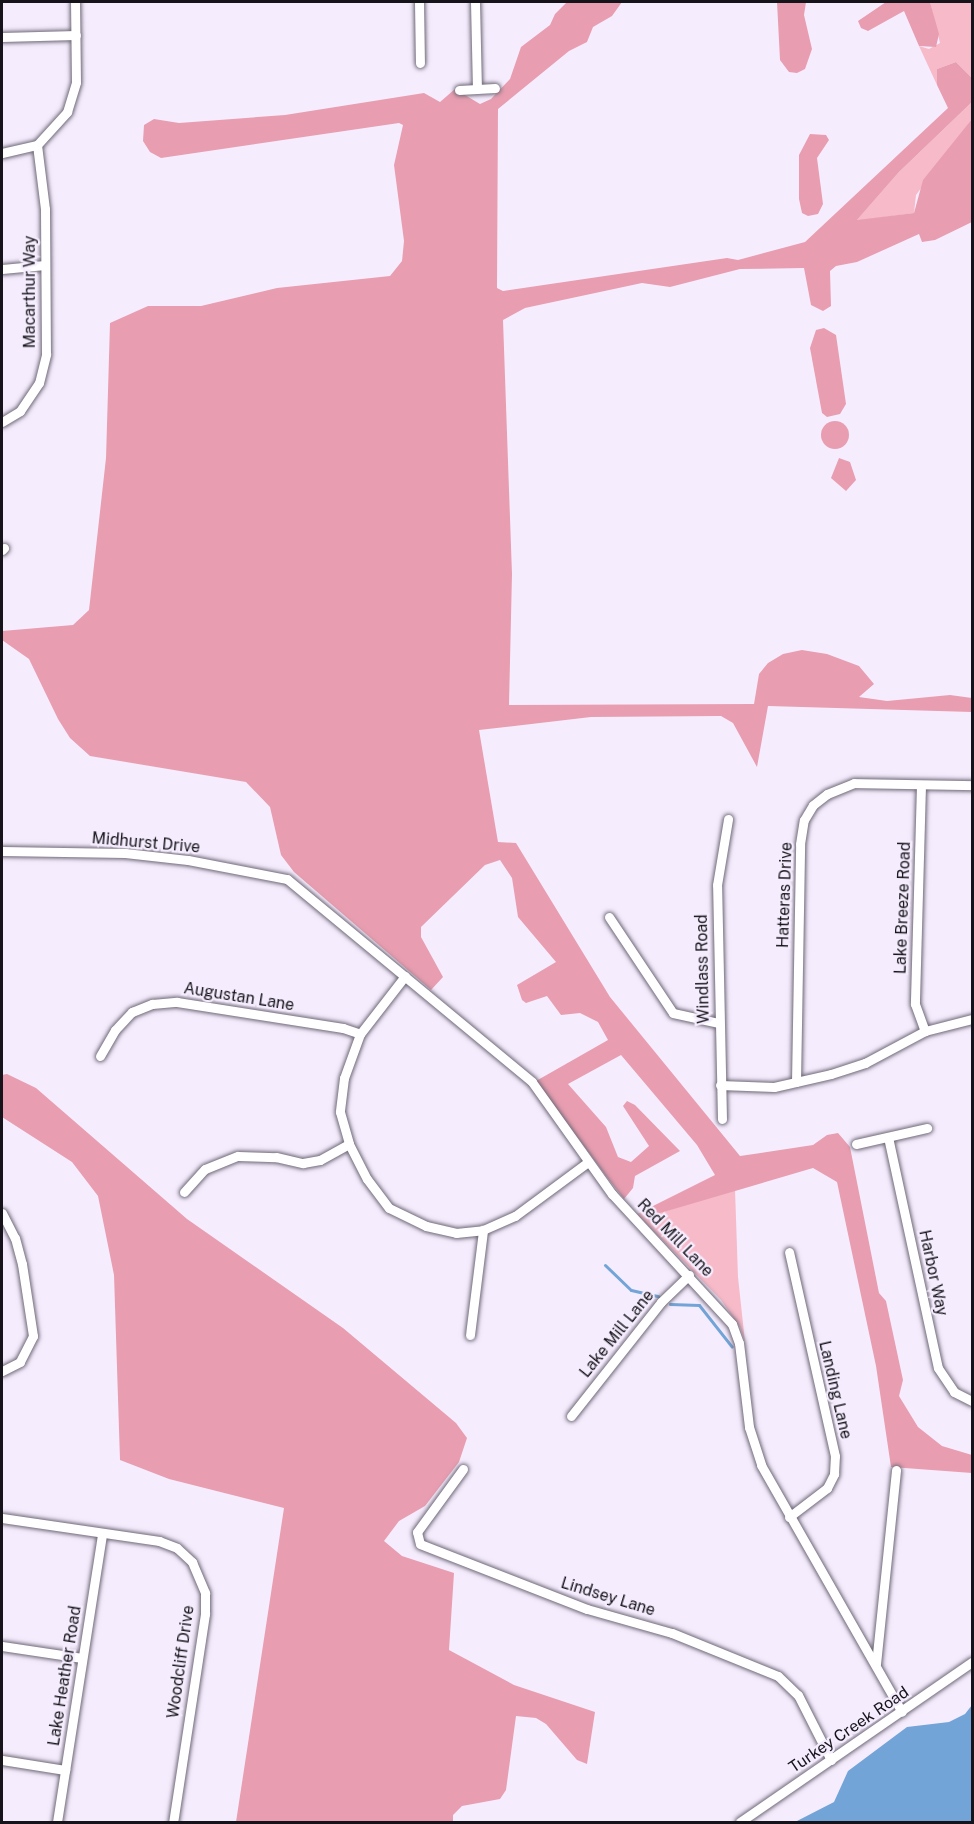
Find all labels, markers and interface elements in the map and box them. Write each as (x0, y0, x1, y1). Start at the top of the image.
street label: Macarthur Way (20, 235, 40, 349)
street label: Midhurst Drive (91, 829, 201, 857)
street label: Lake Breeze Road (891, 841, 915, 975)
street label: Hatteras Drive (774, 842, 796, 948)
street label: Windlass Road (692, 914, 714, 1024)
street label: Augustan Lane (182, 979, 296, 1015)
street label: Red Mill Lane (633, 1195, 717, 1281)
street label: Harbor Way (914, 1228, 952, 1318)
street label: Lake Mill Lane (576, 1286, 658, 1382)
street label: Landing Lane (814, 1339, 856, 1441)
street label: Lindsey Lane (558, 1574, 658, 1620)
street label: Woodcliff Drive (164, 1604, 198, 1720)
street label: Lake Heather Road (44, 1605, 86, 1747)
street label: Turkey Creek Road (785, 1683, 913, 1777)

